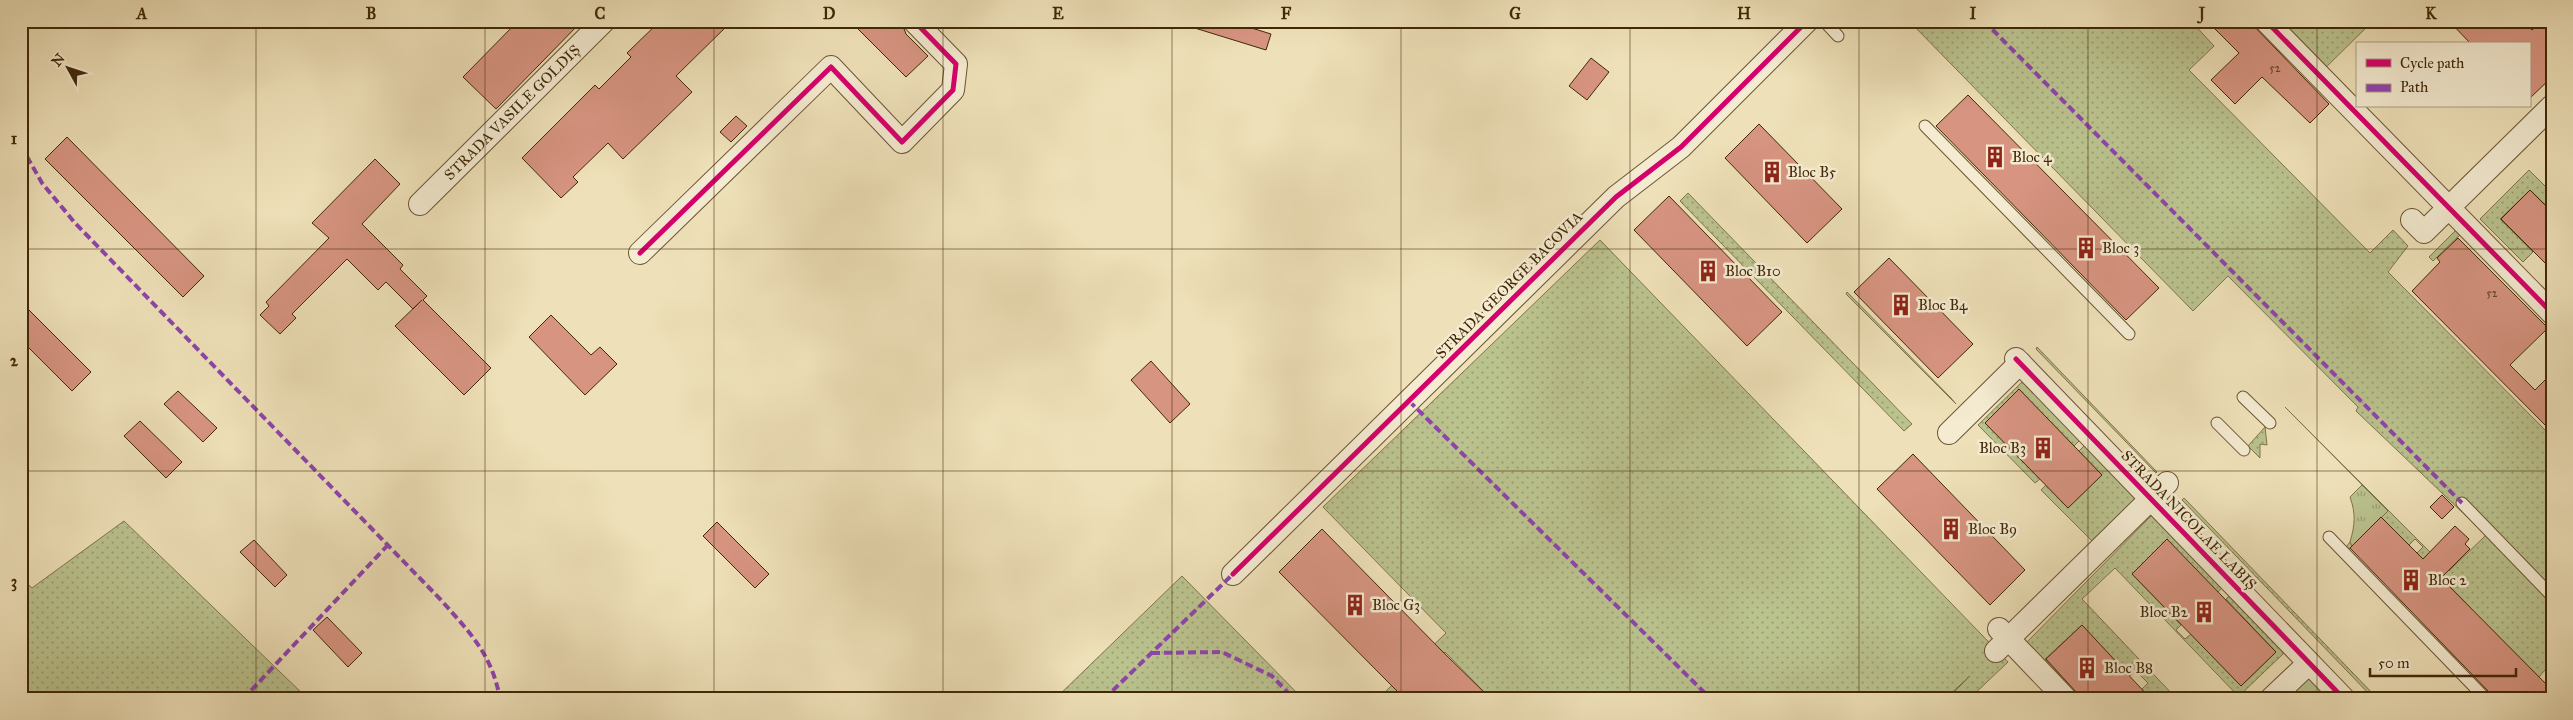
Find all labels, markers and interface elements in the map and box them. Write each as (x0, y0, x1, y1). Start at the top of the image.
text: A (136, 4, 148, 23)
text: B (366, 4, 376, 23)
text: C (595, 4, 606, 23)
text: D (823, 4, 836, 23)
text: E (1052, 4, 1064, 23)
text: F (1281, 4, 1292, 23)
text: G (1509, 4, 1521, 23)
text: H (1737, 4, 1751, 23)
text: I (1970, 4, 1977, 23)
text: J (2197, 4, 2206, 24)
text: K (2425, 4, 2437, 23)
street label: STRADA VASILE GOLDIȘ (440, 41, 584, 184)
north arrow (42, 42, 92, 92)
legend (2356, 42, 2530, 108)
text: N (48, 50, 69, 70)
text: Cycle path (2400, 54, 2465, 72)
house number: 52 (2269, 61, 2281, 75)
text: Path (2400, 78, 2429, 96)
text: 1 (11, 129, 18, 148)
building icon: Bloc 4 (1982, 144, 2008, 170)
place label: Bloc 4 (2012, 148, 2052, 166)
building icon: Bloc B5 (1759, 159, 1785, 185)
place label: Bloc B5 (1788, 163, 1836, 181)
street label: STRADA GEORGE BACOVIA (1432, 208, 1586, 362)
building icon: Bloc 3 (2073, 235, 2099, 261)
place label: Bloc 3 (2102, 239, 2139, 257)
building icon: Bloc B10 (1695, 258, 1721, 284)
place label: Bloc B10 (1725, 262, 1781, 280)
house number: 52 (2486, 286, 2498, 300)
building icon: Bloc B4 (1888, 292, 1914, 318)
place label: Bloc B4 (1918, 296, 1968, 314)
text: 2 (10, 351, 19, 370)
building icon: Bloc B3 (2030, 435, 2056, 461)
place label: Bloc B3 (1979, 439, 2026, 457)
street label: STRADA NICOLAE LABIȘ (2118, 446, 2260, 594)
building icon: Bloc B9 (1938, 516, 1964, 542)
place label: Bloc B9 (1968, 520, 2017, 538)
building icon: Bloc 2 (2398, 567, 2424, 593)
place label: Bloc 2 (2428, 571, 2467, 589)
text: 3 (11, 572, 17, 592)
building icon: Bloc G3 (1342, 592, 1368, 618)
place label: Bloc G3 (1372, 596, 1420, 614)
building icon: Bloc B2 (2191, 599, 2217, 625)
place label: Bloc B2 (2140, 603, 2189, 621)
scale bar (2370, 645, 2517, 677)
text: 50 m (2378, 654, 2410, 672)
building icon: Bloc B8 (2074, 655, 2100, 681)
place label: Bloc B8 (2104, 659, 2153, 677)

